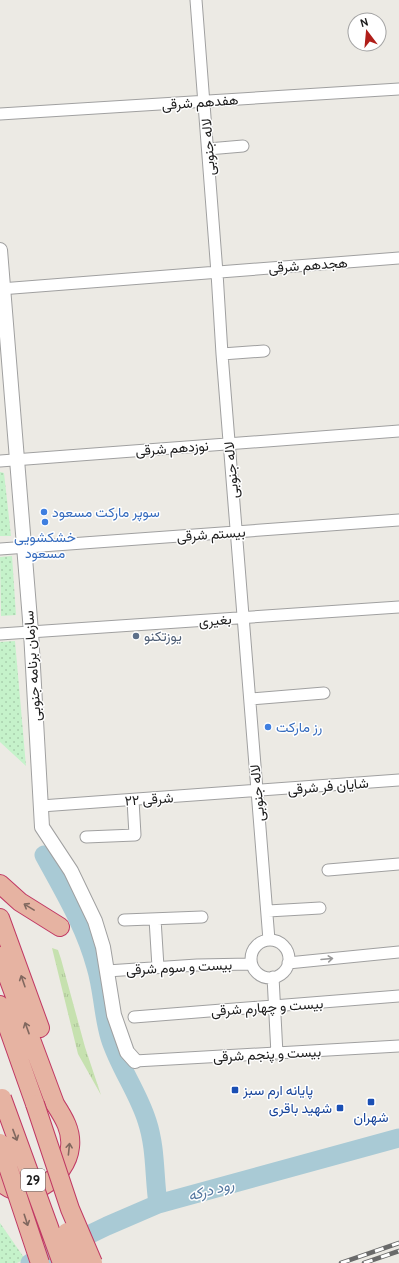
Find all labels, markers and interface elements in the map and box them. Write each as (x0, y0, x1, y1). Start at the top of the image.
north arrow (347, 12, 387, 52)
text: N (359, 15, 370, 30)
street label: هفدهم شرقی (161, 90, 239, 114)
street label: لاله جنوبی (197, 118, 219, 176)
street label: هجدهم شرقی (268, 253, 349, 277)
street label: نوزدهم شرقی (135, 436, 209, 460)
street label: لاله جنوبی (220, 441, 242, 499)
place label: سوپر مارکت مسعود (52, 503, 160, 522)
marker: سوپر مارکت مسعود (39, 507, 49, 517)
marker: خشکشویی مسعود (40, 517, 50, 527)
street label: بیستم شرقی (176, 523, 246, 545)
place label: خشکشویی مسعود (14, 528, 76, 562)
street label: سازمان برنامه جنوبی (19, 610, 45, 722)
street label: بغیری (198, 610, 232, 630)
place label: یوزتکنو (144, 627, 182, 645)
marker: یوزتکنو (131, 631, 141, 641)
place label: رز مارکت (276, 718, 323, 736)
marker: رز مارکت (263, 722, 273, 732)
street label: لاله جنوبی (246, 764, 268, 822)
street label: شایان فر شرقی (287, 773, 369, 799)
street label: ۲۲ شرقی (124, 788, 174, 810)
one-way arrow (23, 902, 35, 910)
street label: بیست و سوم شرقی (125, 955, 233, 979)
one-way arrow (320, 955, 333, 963)
one-way arrow (19, 975, 27, 987)
street label: بیست و چهارم شرقی (210, 994, 324, 1021)
one-way arrow (22, 1022, 30, 1034)
street label: بیست و پنجم شرقی (213, 1042, 322, 1067)
place label: پایانه ارم سبز (242, 1081, 313, 1100)
marker: پایانه ارم سبز (230, 1085, 240, 1095)
marker: شهران (366, 1097, 376, 1107)
place label: شهید باقری (269, 1099, 332, 1117)
marker: شهید باقری (335, 1103, 345, 1113)
place label: شهران (353, 1108, 389, 1126)
one-way arrow (12, 1128, 20, 1140)
one-way arrow (65, 1142, 73, 1155)
road number: 29 (21, 1169, 45, 1191)
water label: رود درکه (186, 1175, 236, 1205)
one-way arrow (22, 1214, 30, 1226)

